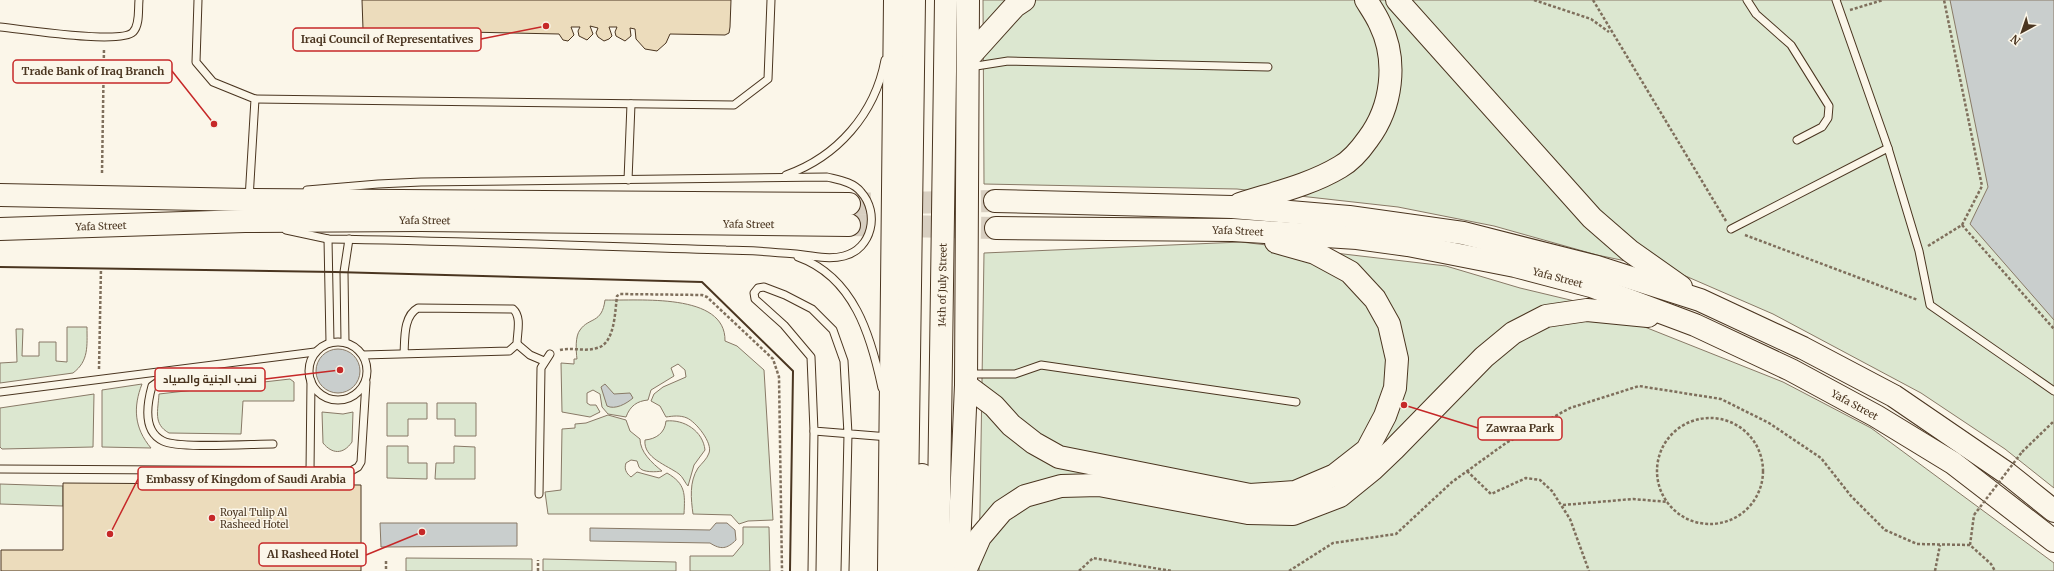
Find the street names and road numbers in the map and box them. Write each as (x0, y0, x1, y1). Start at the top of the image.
street label: Yafa Street (398, 213, 451, 227)
street label: Yafa Street (722, 217, 775, 231)
street label: Yafa Street (74, 218, 127, 233)
street label: Yafa Street (1211, 223, 1264, 238)
street label: 14th of July Street (935, 243, 949, 327)
street label: Yafa Street (1530, 264, 1584, 290)
street label: Yafa Street (1828, 386, 1881, 423)

